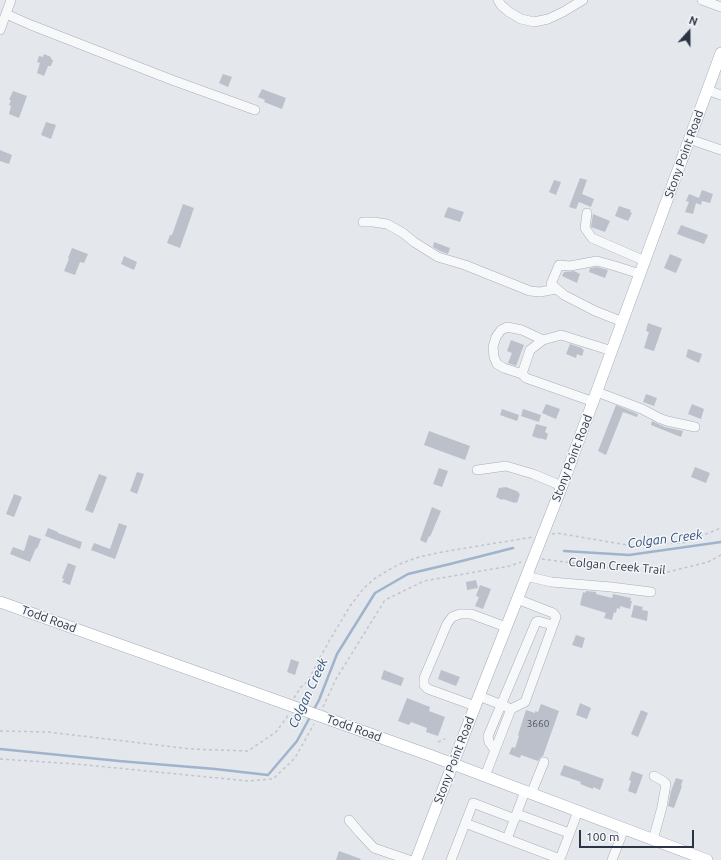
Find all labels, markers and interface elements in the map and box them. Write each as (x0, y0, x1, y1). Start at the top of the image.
north arrow (669, 12, 709, 52)
text: N (687, 14, 699, 28)
street label: Stony Point Road (661, 108, 707, 200)
street label: Stony Point Road (549, 412, 595, 504)
water label: Colgan Creek (627, 527, 703, 551)
street label: Colgan Creek Trail (568, 555, 666, 577)
street label: Todd Road (19, 602, 79, 636)
water label: Colgan Creek (285, 655, 331, 731)
street label: Todd Road (324, 711, 384, 745)
street label: Stony Point Road (431, 714, 477, 806)
house number: 3660 (527, 718, 549, 730)
scale bar (581, 822, 696, 848)
text: 100 m (586, 830, 619, 843)

